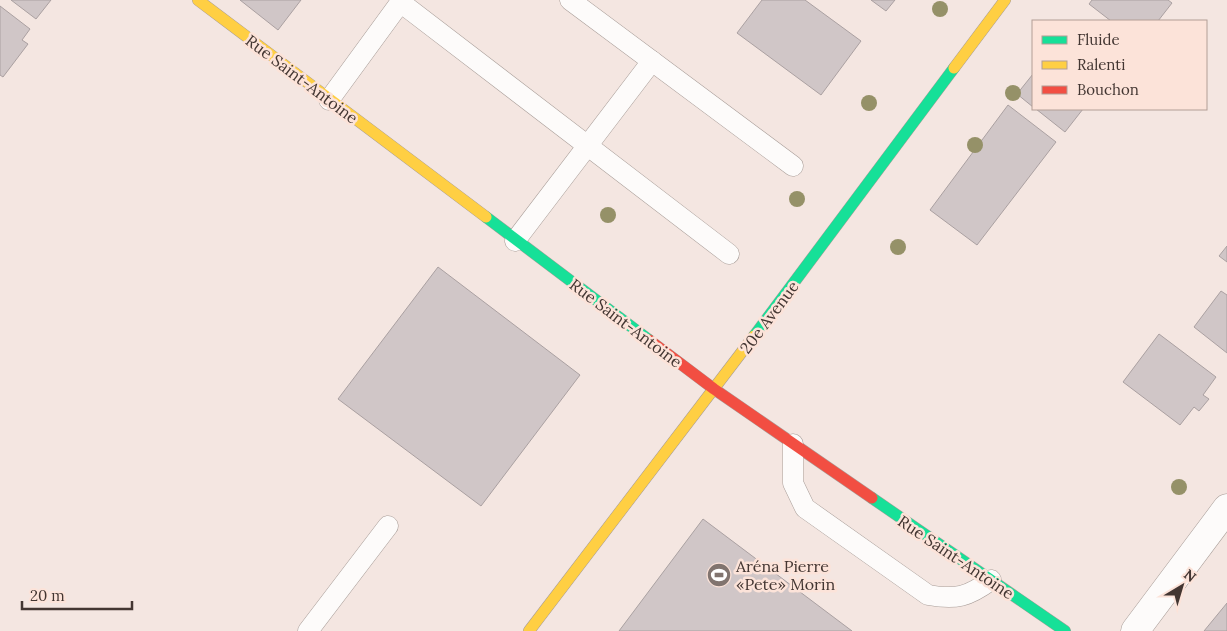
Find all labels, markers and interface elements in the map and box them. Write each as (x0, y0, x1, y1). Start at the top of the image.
legend (1032, 20, 1207, 110)
street label: Rue Saint-Antoine (242, 30, 362, 128)
text: Fluide (1077, 30, 1120, 49)
text: Ralenti (1077, 55, 1125, 74)
text: Bouchon (1077, 80, 1139, 99)
street label: Rue Saint-Antoine (566, 274, 686, 372)
street label: 20e Avenue (735, 276, 803, 357)
street label: Rue Saint-Antoine (894, 511, 1018, 603)
place label: Aréna Pierre «Pete» Morin (735, 556, 835, 594)
north arrow (1157, 561, 1207, 611)
sports icon: Aréna Pierre «Pete» Morin (706, 562, 732, 588)
text: N (1180, 565, 1200, 586)
scale bar (22, 578, 132, 610)
text: 20 m (30, 586, 65, 605)

